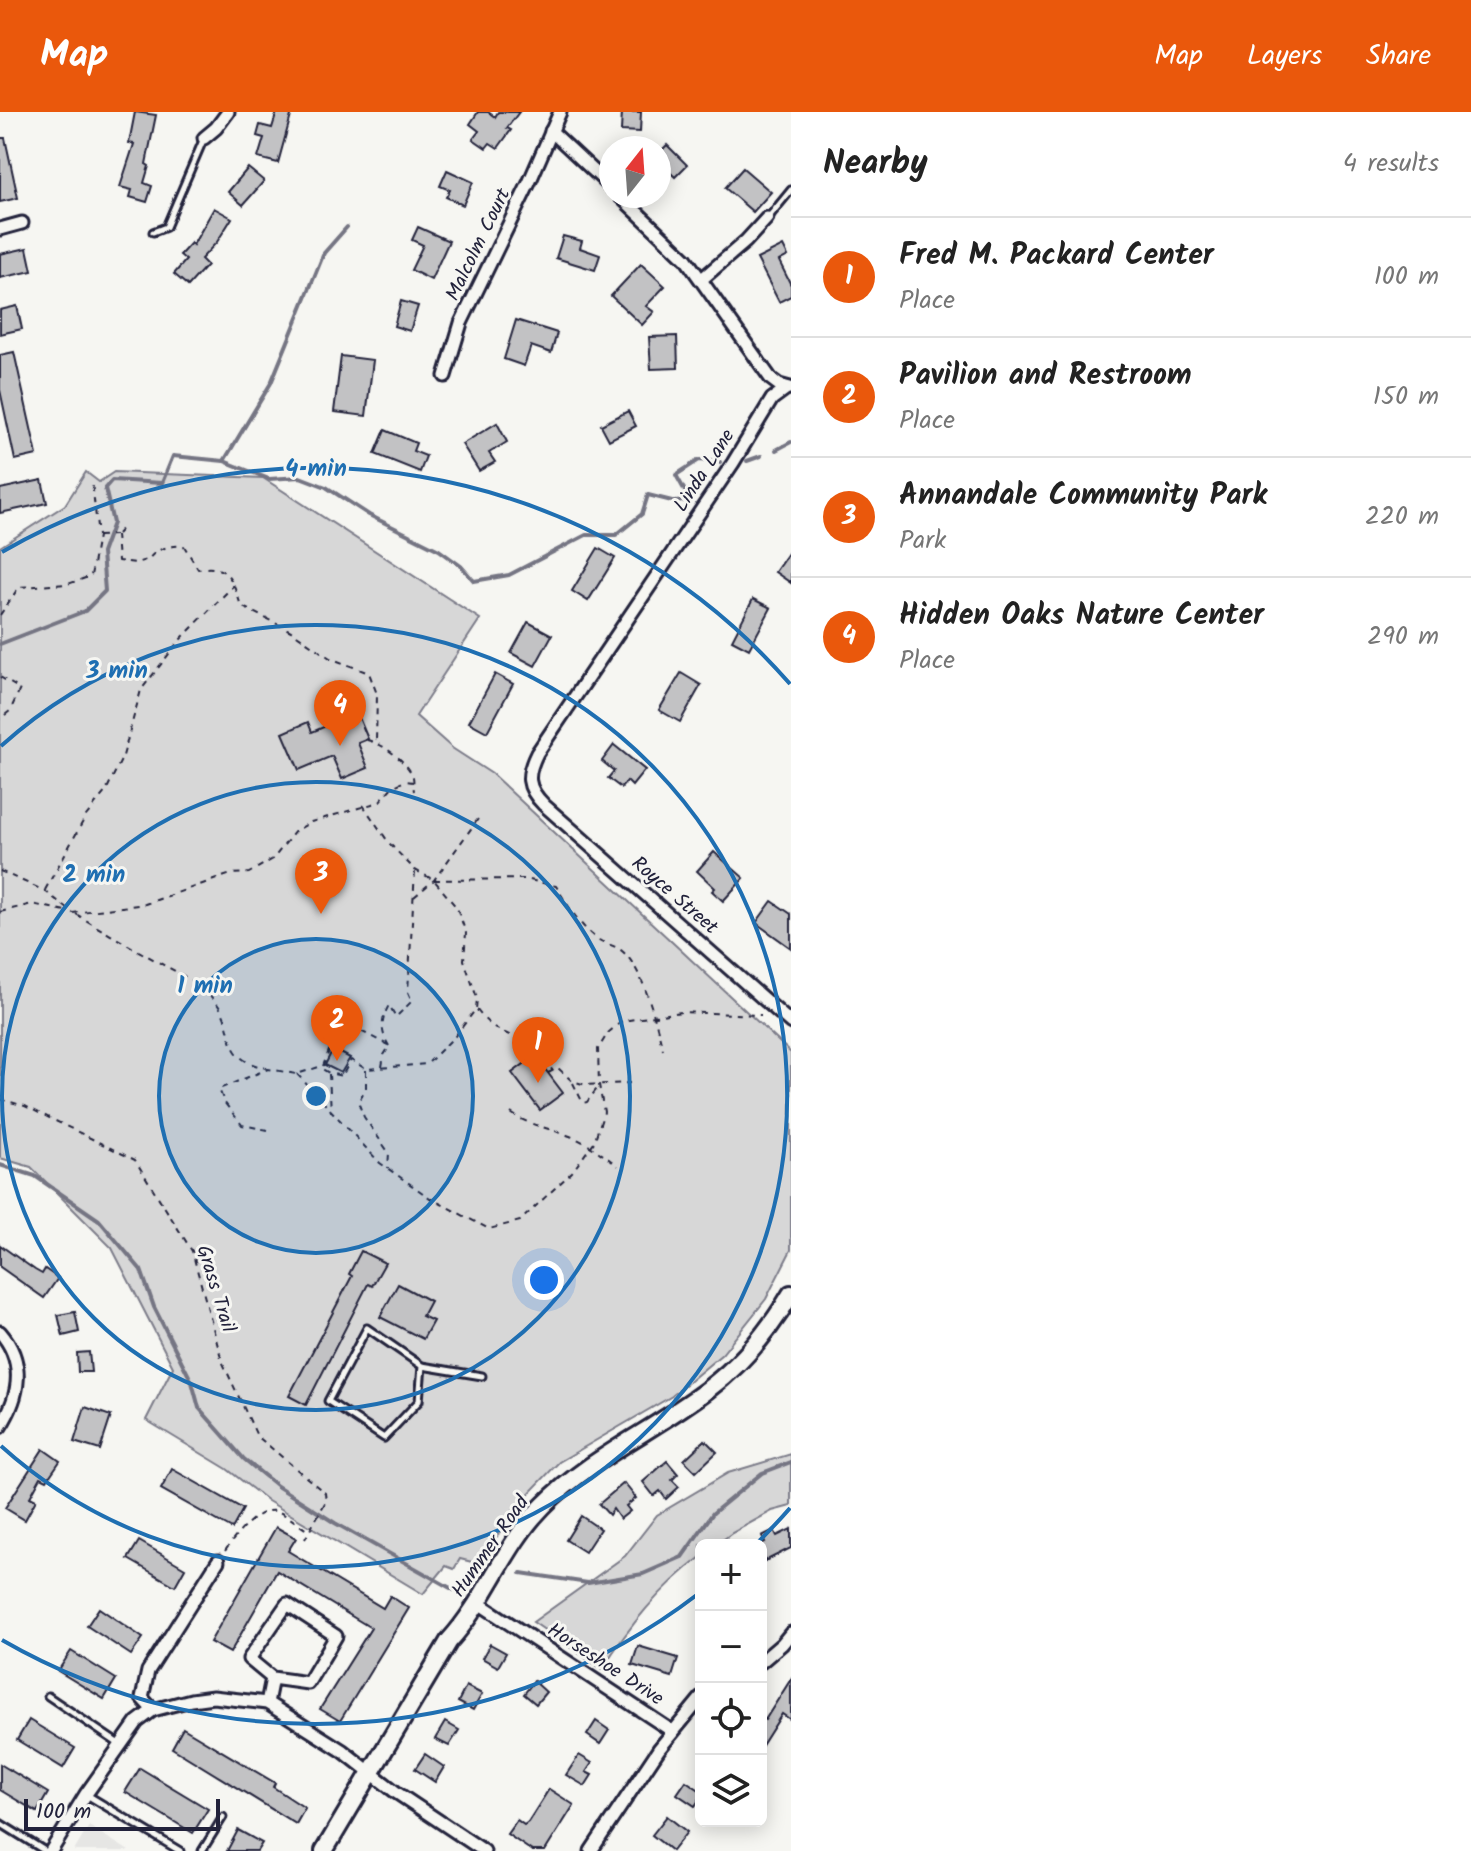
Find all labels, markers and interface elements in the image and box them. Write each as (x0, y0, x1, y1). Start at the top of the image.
text: Map (40, 26, 109, 86)
text: Map (1154, 34, 1203, 79)
text: Layers (1247, 34, 1322, 79)
text: Share (1366, 34, 1431, 79)
north arrow (599, 136, 671, 208)
text: Nearby (823, 137, 928, 191)
text: 4 results (1343, 143, 1439, 185)
street label: Malcolm Court (438, 183, 520, 307)
text: Fred M. Packard Center (899, 232, 1214, 280)
text: 1 (845, 256, 853, 298)
text: 100 m (1374, 256, 1439, 298)
text: Place (899, 280, 955, 322)
text: Pavilion and Restroom (899, 352, 1192, 400)
text: 2 (841, 376, 857, 418)
text: 150 m (1373, 376, 1439, 418)
text: Place (899, 400, 955, 442)
street label: Linda Lane (666, 423, 744, 519)
text: 4 min (285, 450, 347, 489)
text: Annandale Community Park (899, 472, 1267, 520)
text: 3 (842, 496, 856, 538)
text: 220 m (1365, 496, 1439, 538)
text: Park (899, 520, 946, 562)
text: Hidden Oaks Nature Center (899, 592, 1264, 640)
text: 4 (842, 616, 856, 658)
text: 290 m (1367, 616, 1439, 658)
text: Place (899, 640, 955, 682)
text: 3 min (85, 652, 148, 691)
pin: 4 (314, 680, 366, 746)
pin: 3 (295, 848, 347, 914)
street label: Royce Street (623, 849, 725, 943)
text: 2 min (63, 856, 125, 895)
text: 1 min (177, 967, 233, 1006)
pin: 2 (311, 995, 363, 1061)
pin: 1 (512, 1017, 564, 1083)
centre of rings (302, 1082, 330, 1110)
street label: Grass Trail (187, 1241, 243, 1337)
your location (524, 1260, 564, 1300)
street label: Hummer Road (444, 1488, 539, 1605)
map controls (695, 1539, 767, 1827)
button: + (695, 1539, 767, 1611)
button: − (695, 1611, 767, 1683)
street label: Horseshoe Drive (540, 1615, 670, 1715)
button: locate (695, 1683, 767, 1755)
button: layers (695, 1755, 767, 1827)
scale bar (24, 1795, 220, 1831)
text: 100 m (36, 1795, 91, 1830)

